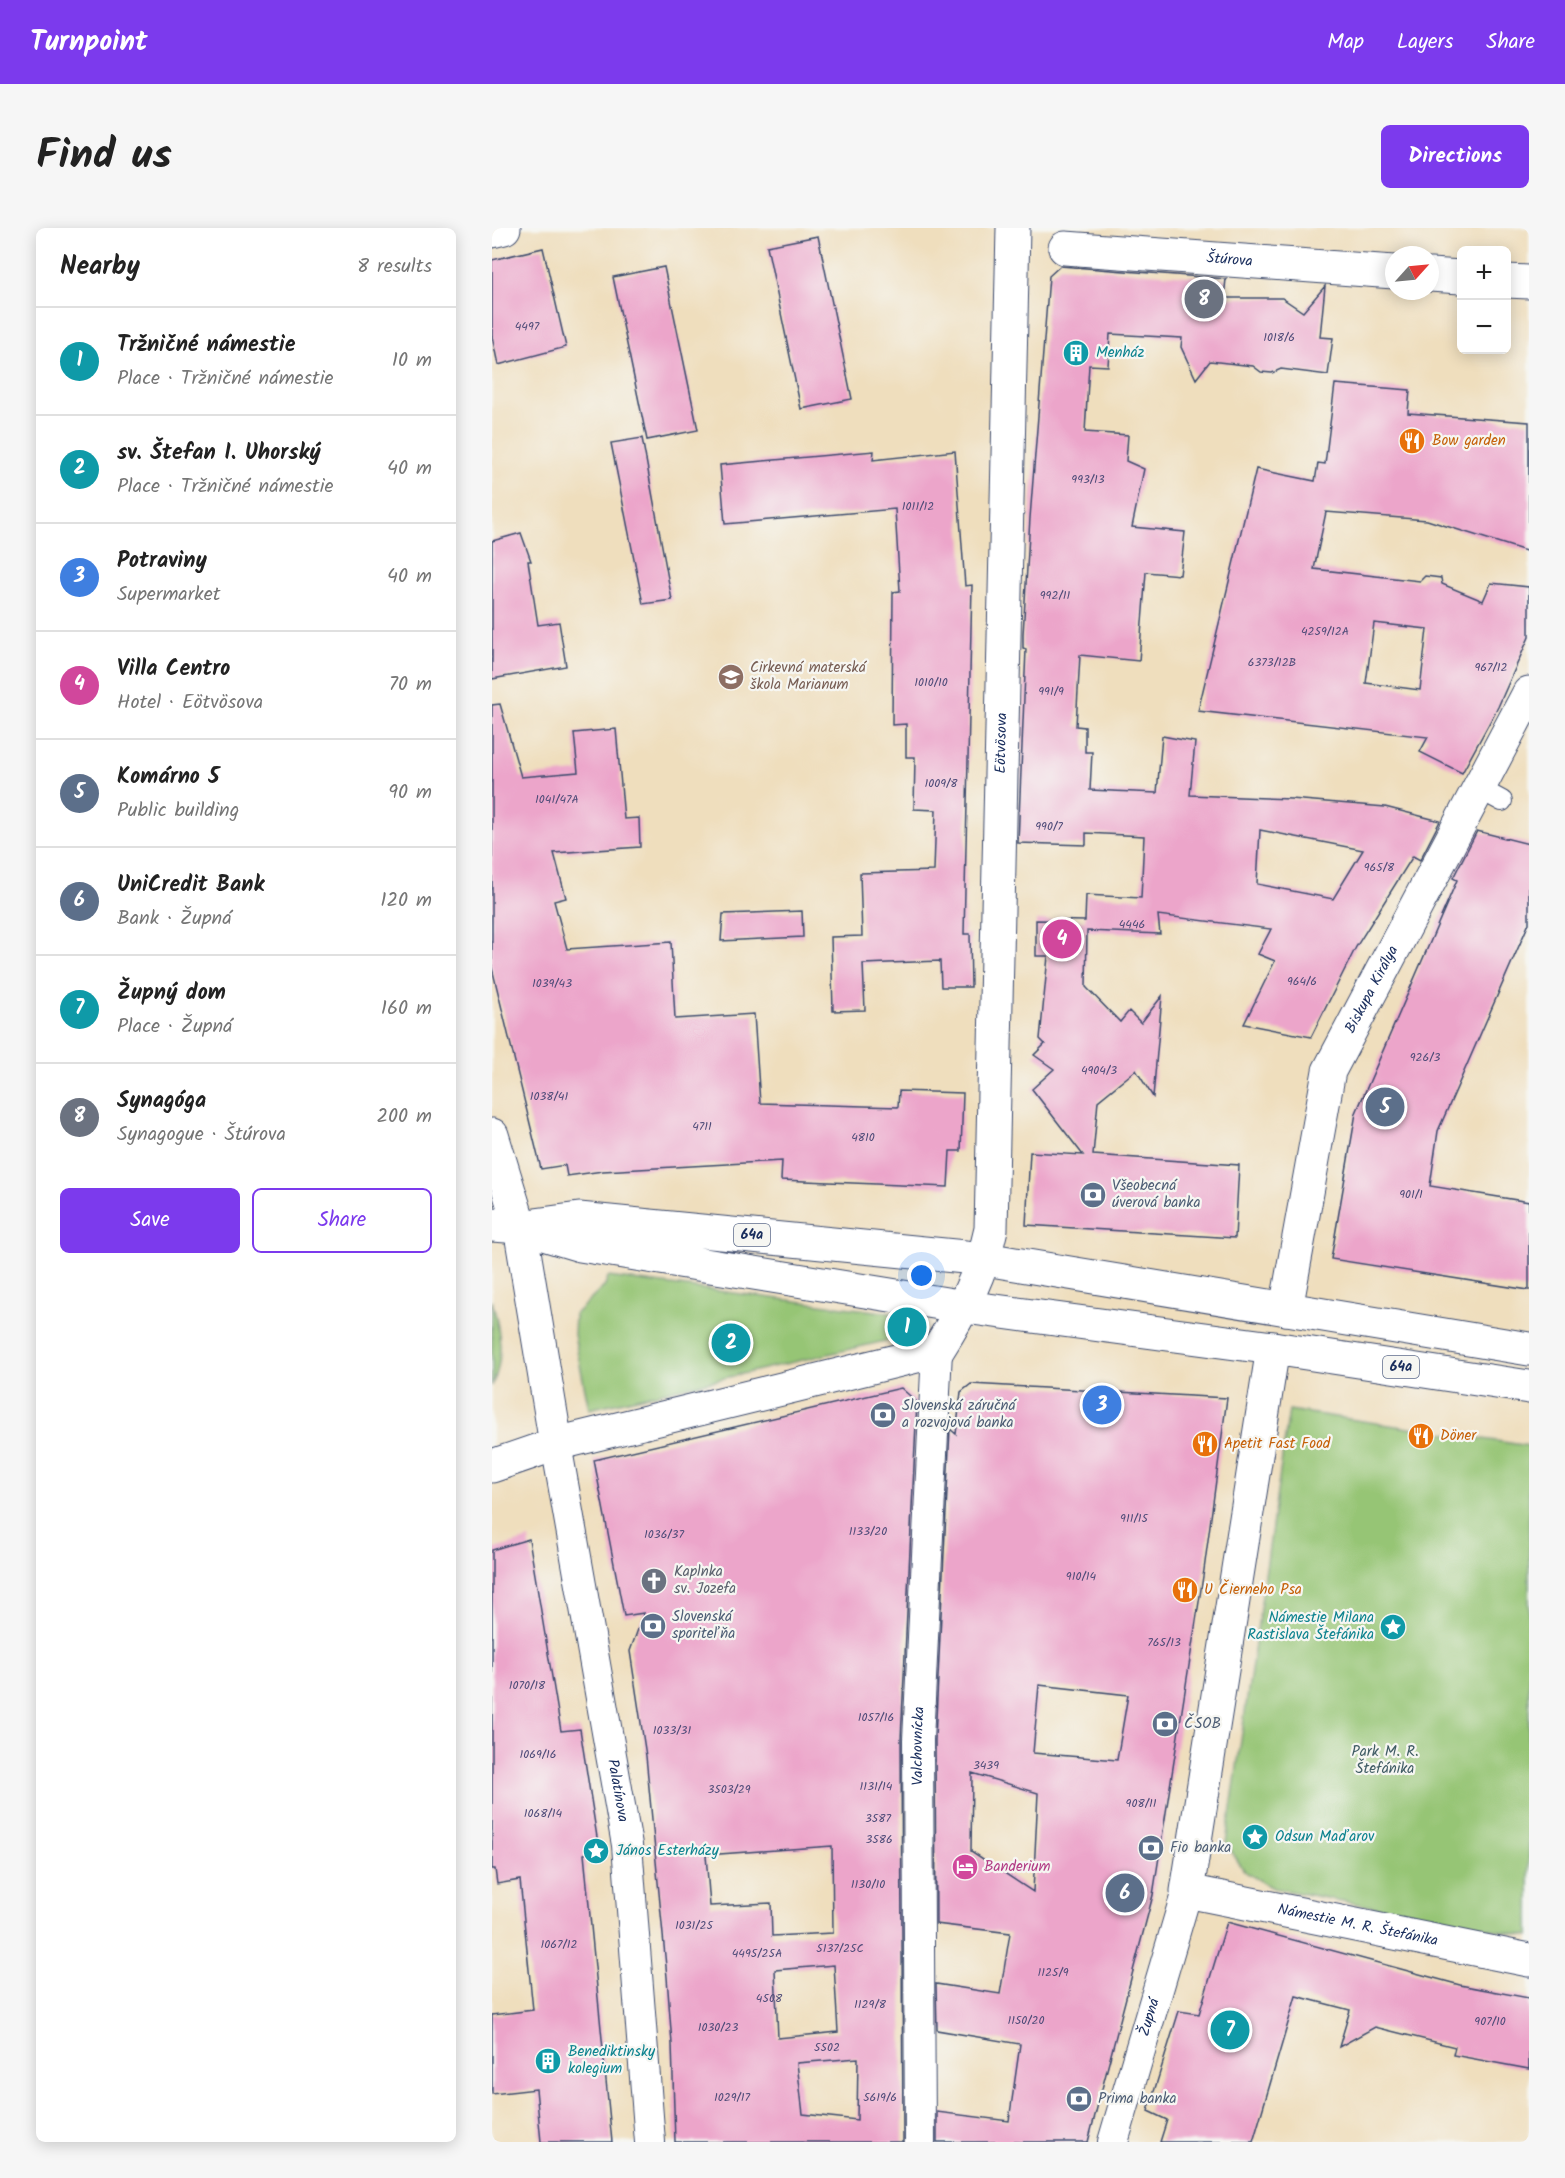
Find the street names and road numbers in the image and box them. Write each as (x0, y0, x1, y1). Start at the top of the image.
street label: Štúrova (1206, 246, 1253, 274)
street label: Eötvösova (989, 712, 1014, 774)
street label: Biskupa Királya (1339, 941, 1405, 1038)
road number: 64a (734, 1224, 770, 1246)
road number: 64a (1383, 1356, 1419, 1378)
street label: Valchovnícka (906, 1706, 932, 1786)
street label: Palatínova (600, 1757, 635, 1824)
street label: Námestie M. R. Štefánika (1275, 1898, 1440, 1953)
street label: Župná (1133, 1993, 1167, 2039)

